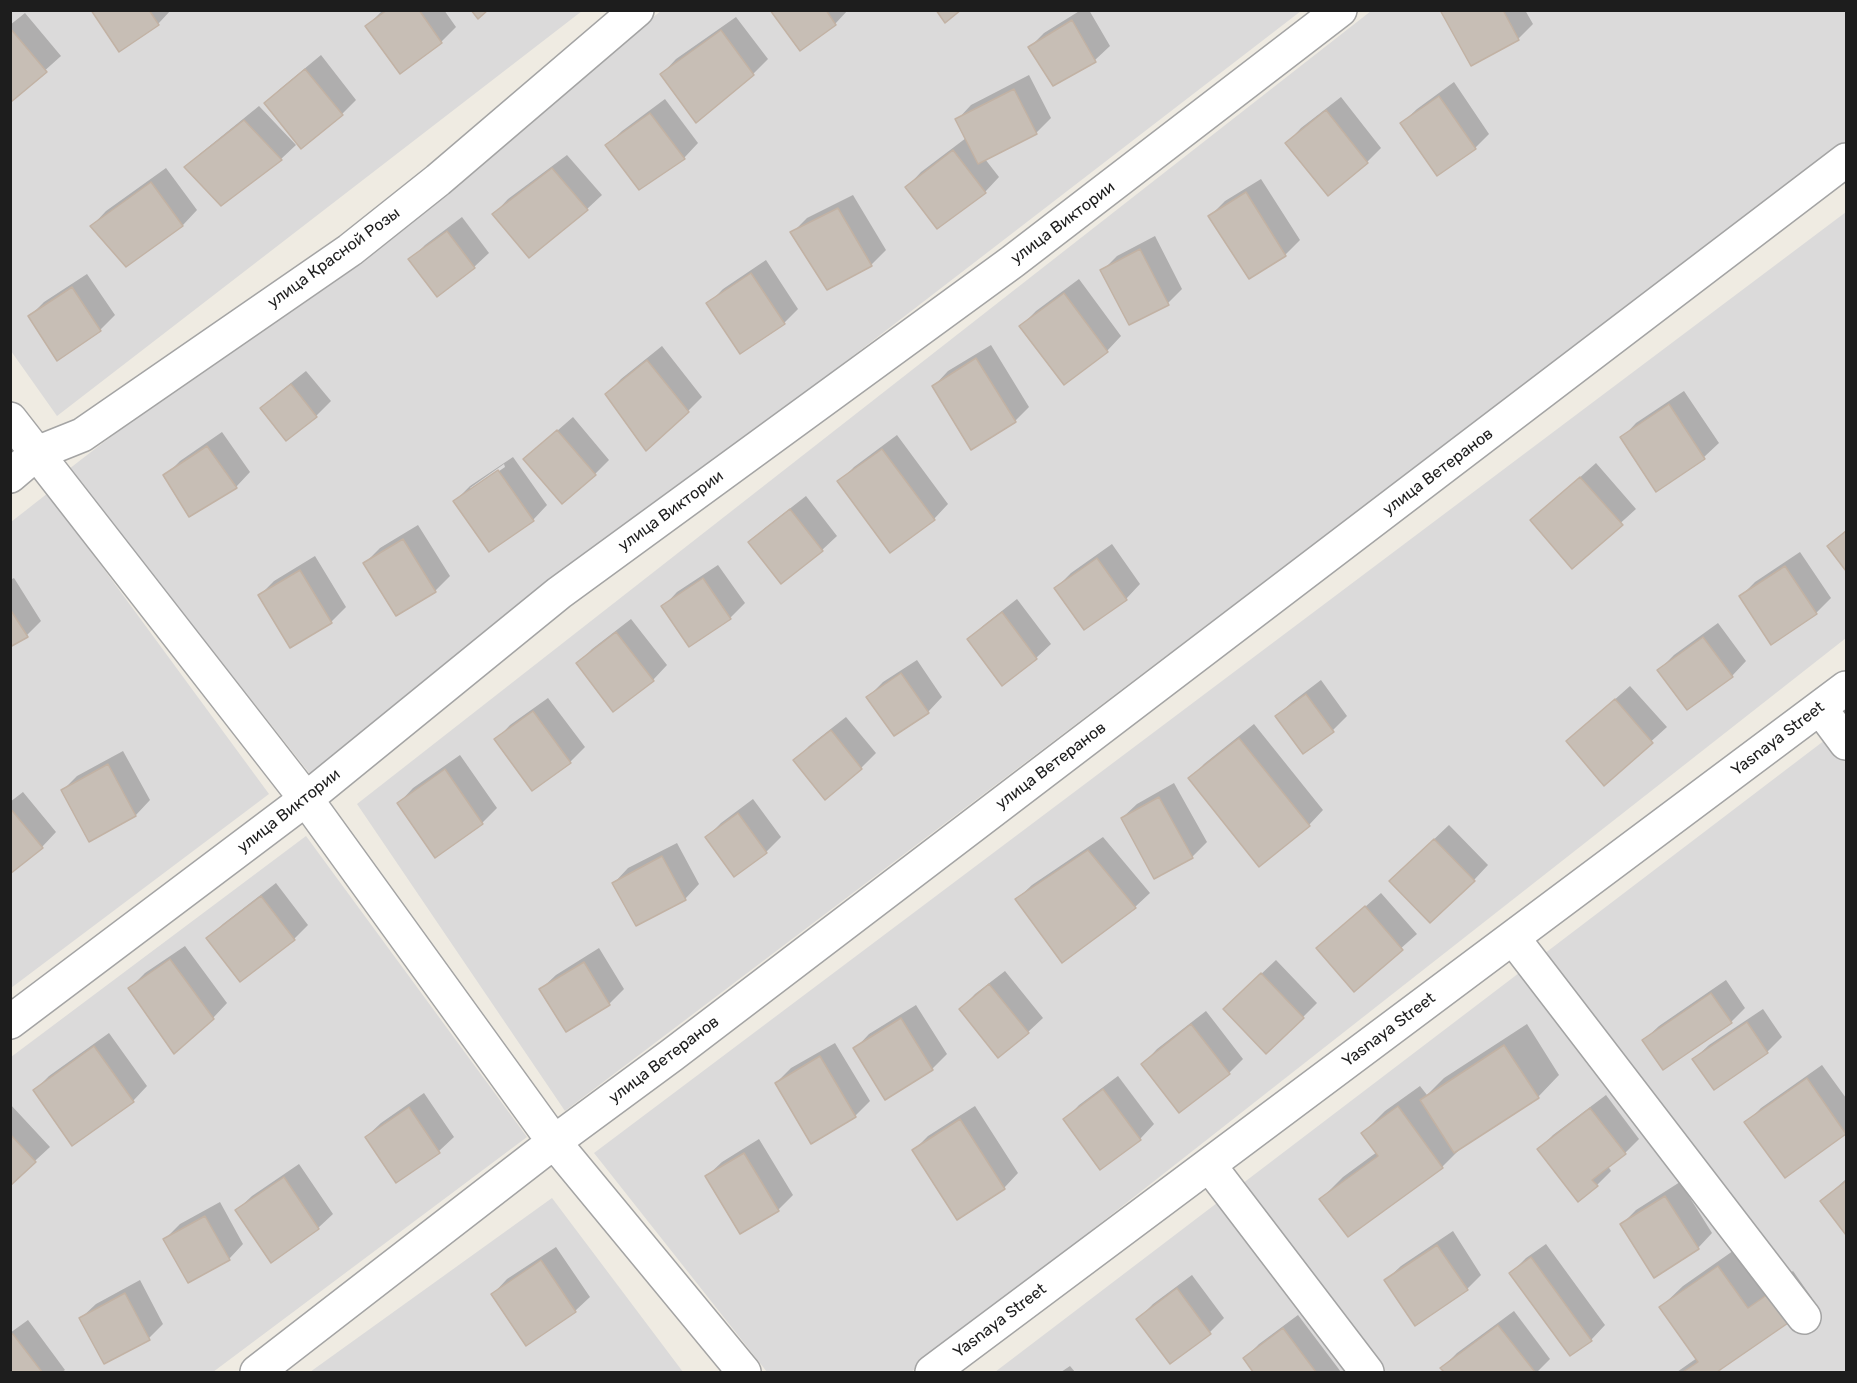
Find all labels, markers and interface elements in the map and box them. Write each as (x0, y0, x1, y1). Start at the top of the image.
street label: улица Виктории (1007, 178, 1119, 268)
street label: улица Красной Розы (264, 204, 404, 312)
street label: улица Ветеранов (1379, 424, 1497, 520)
street label: улица Виктории (615, 466, 727, 556)
street label: Yasnaya Street (1728, 698, 1828, 780)
street label: улица Ветеранов (992, 718, 1110, 814)
street label: улица Виктории (234, 765, 344, 857)
street label: Yasnaya Street (1339, 989, 1439, 1071)
street label: улица Ветеранов (605, 1012, 723, 1108)
street label: Yasnaya Street (950, 1280, 1050, 1362)

